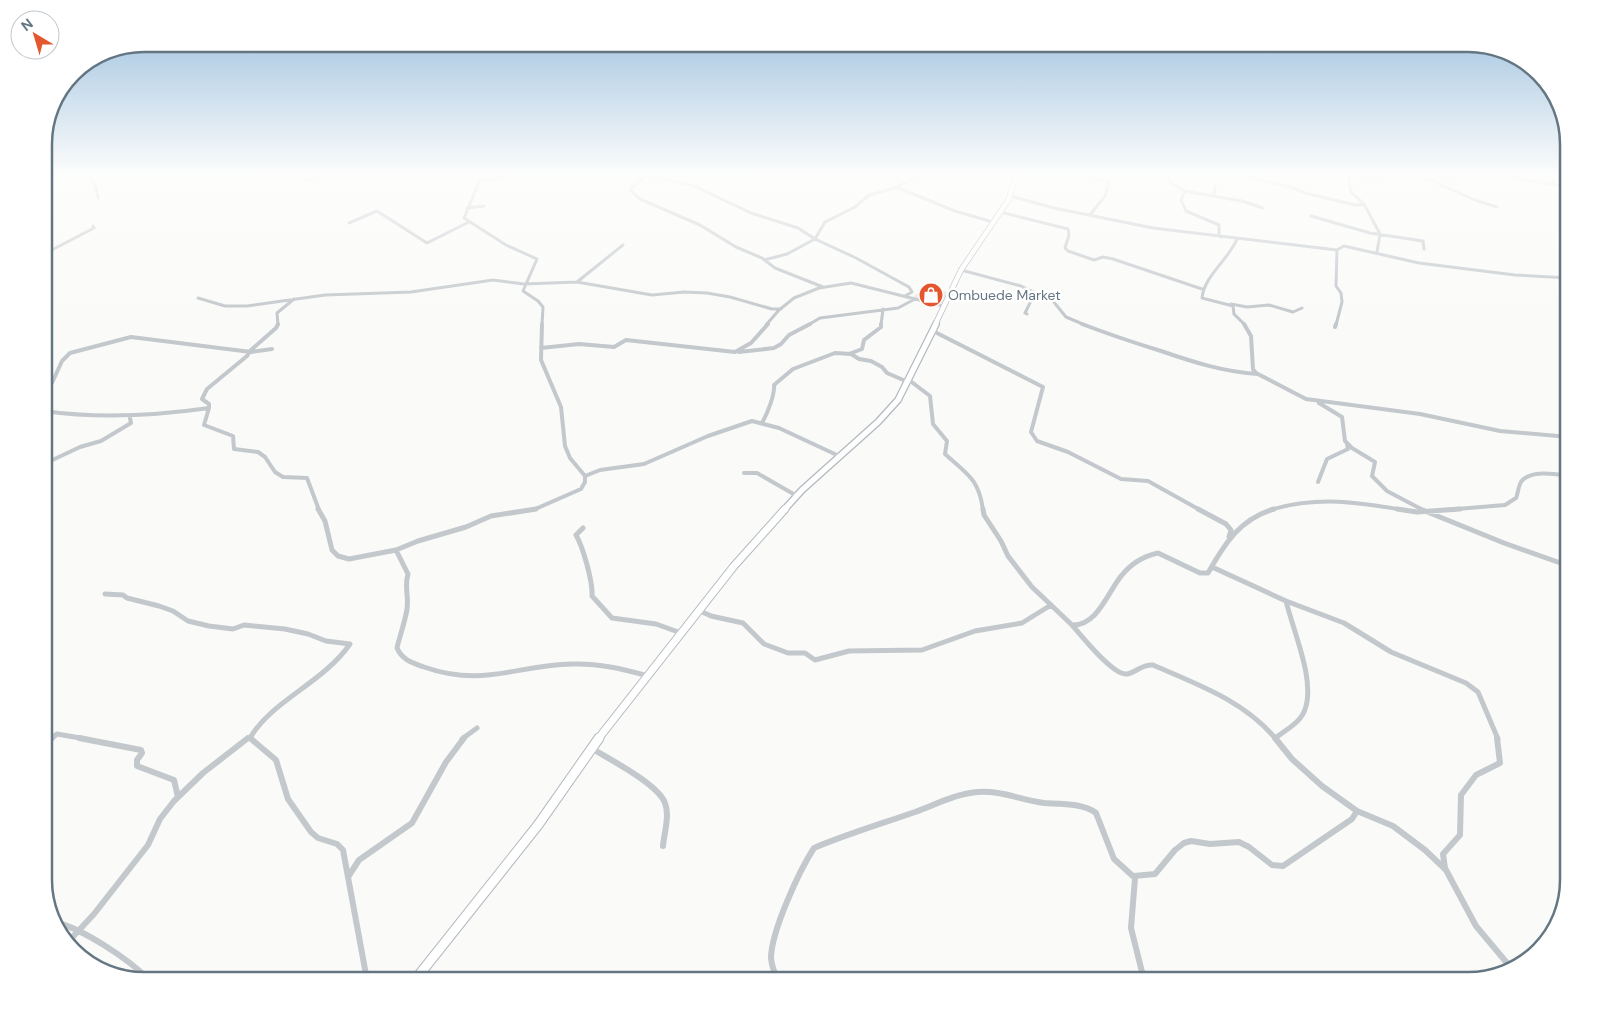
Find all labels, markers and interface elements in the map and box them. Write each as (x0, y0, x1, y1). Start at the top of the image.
north arrow (10, 10, 60, 60)
text: N (17, 15, 37, 35)
shop icon: Ombuede Market (918, 282, 944, 308)
place label: Ombuede Market (948, 286, 1061, 304)

